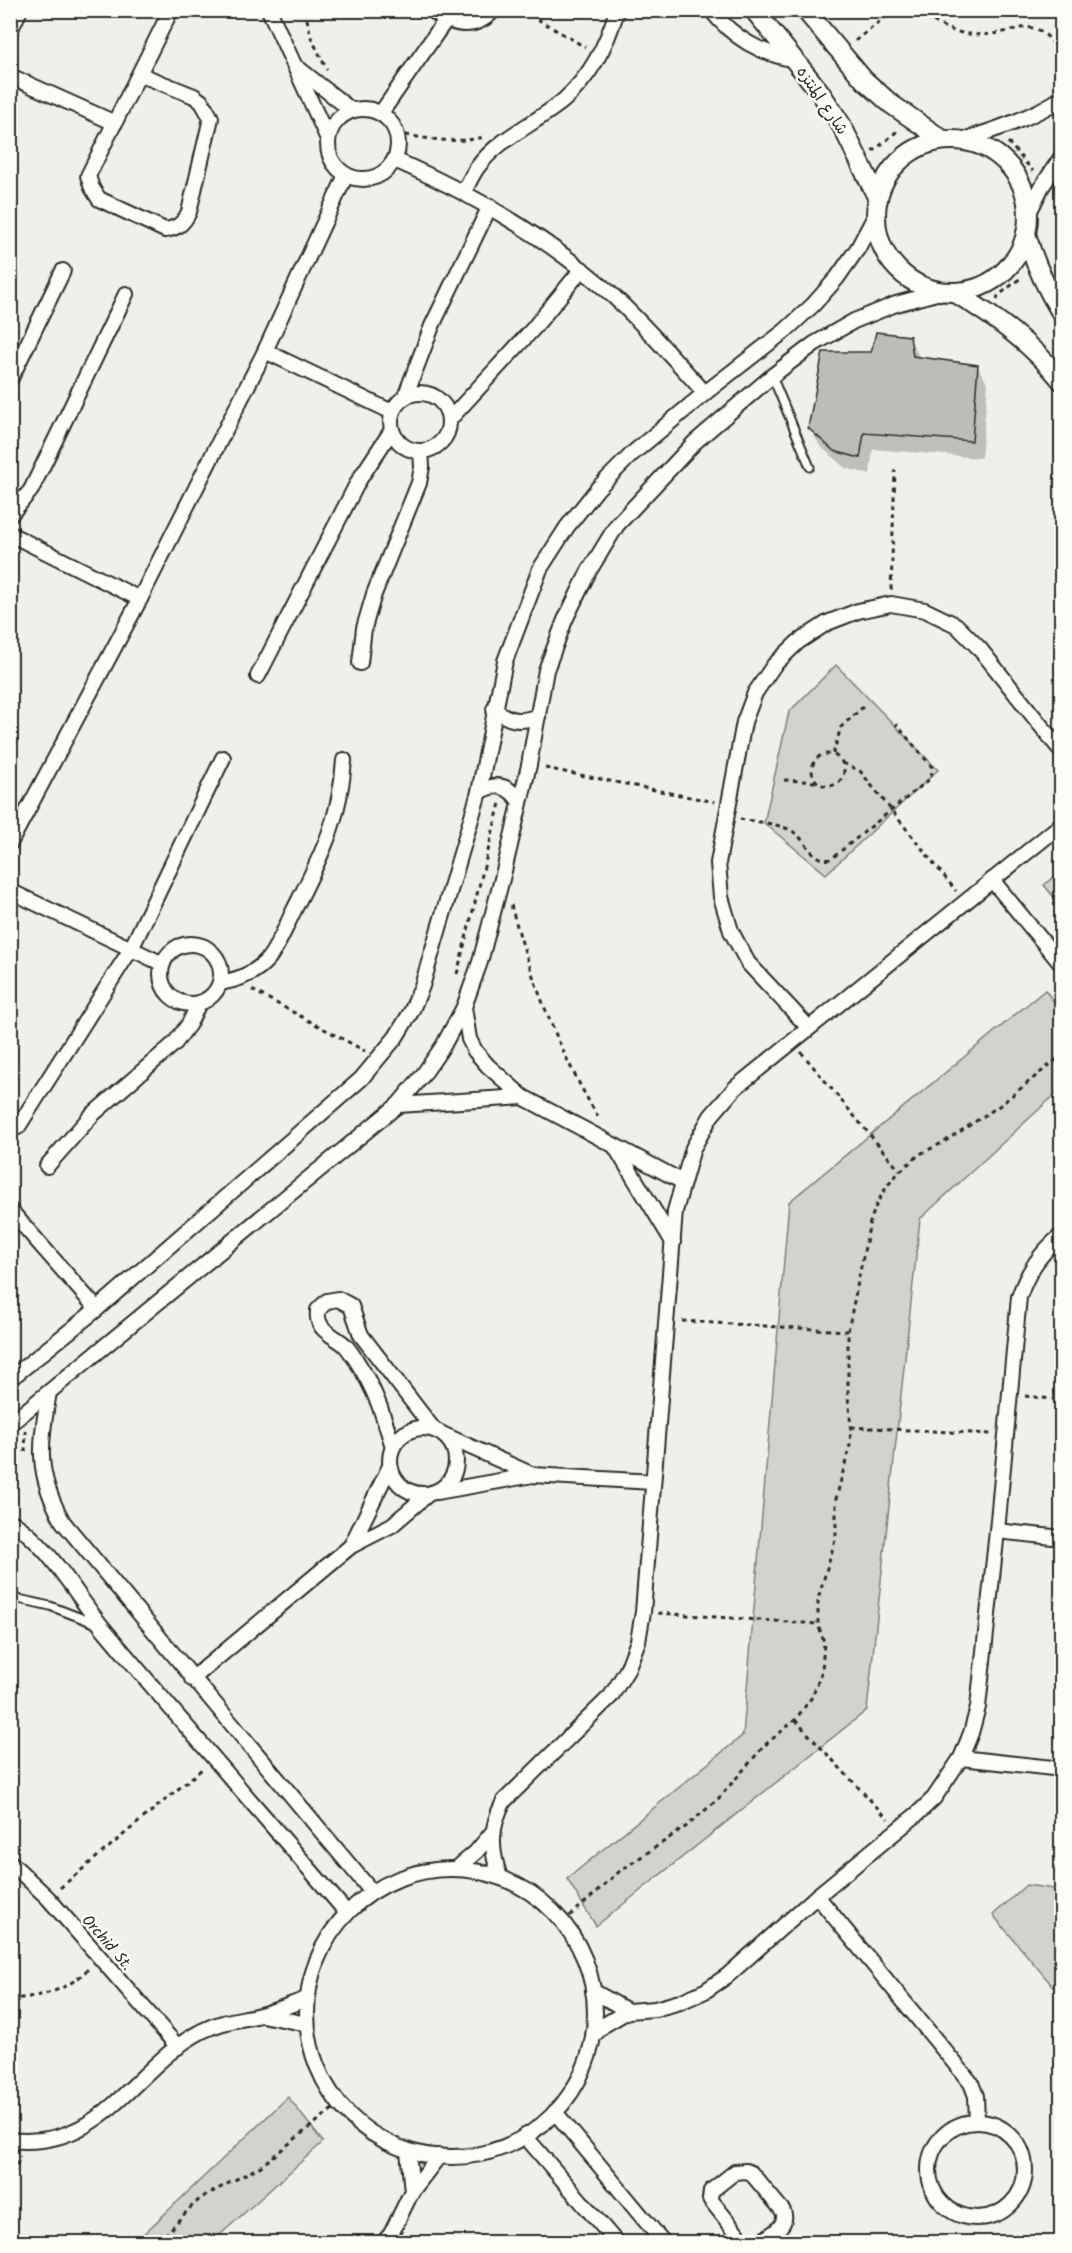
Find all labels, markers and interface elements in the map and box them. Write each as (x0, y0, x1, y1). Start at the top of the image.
street label: شارع المنتزه (790, 61, 854, 140)
street label: Orchid St. (75, 1909, 138, 1977)

